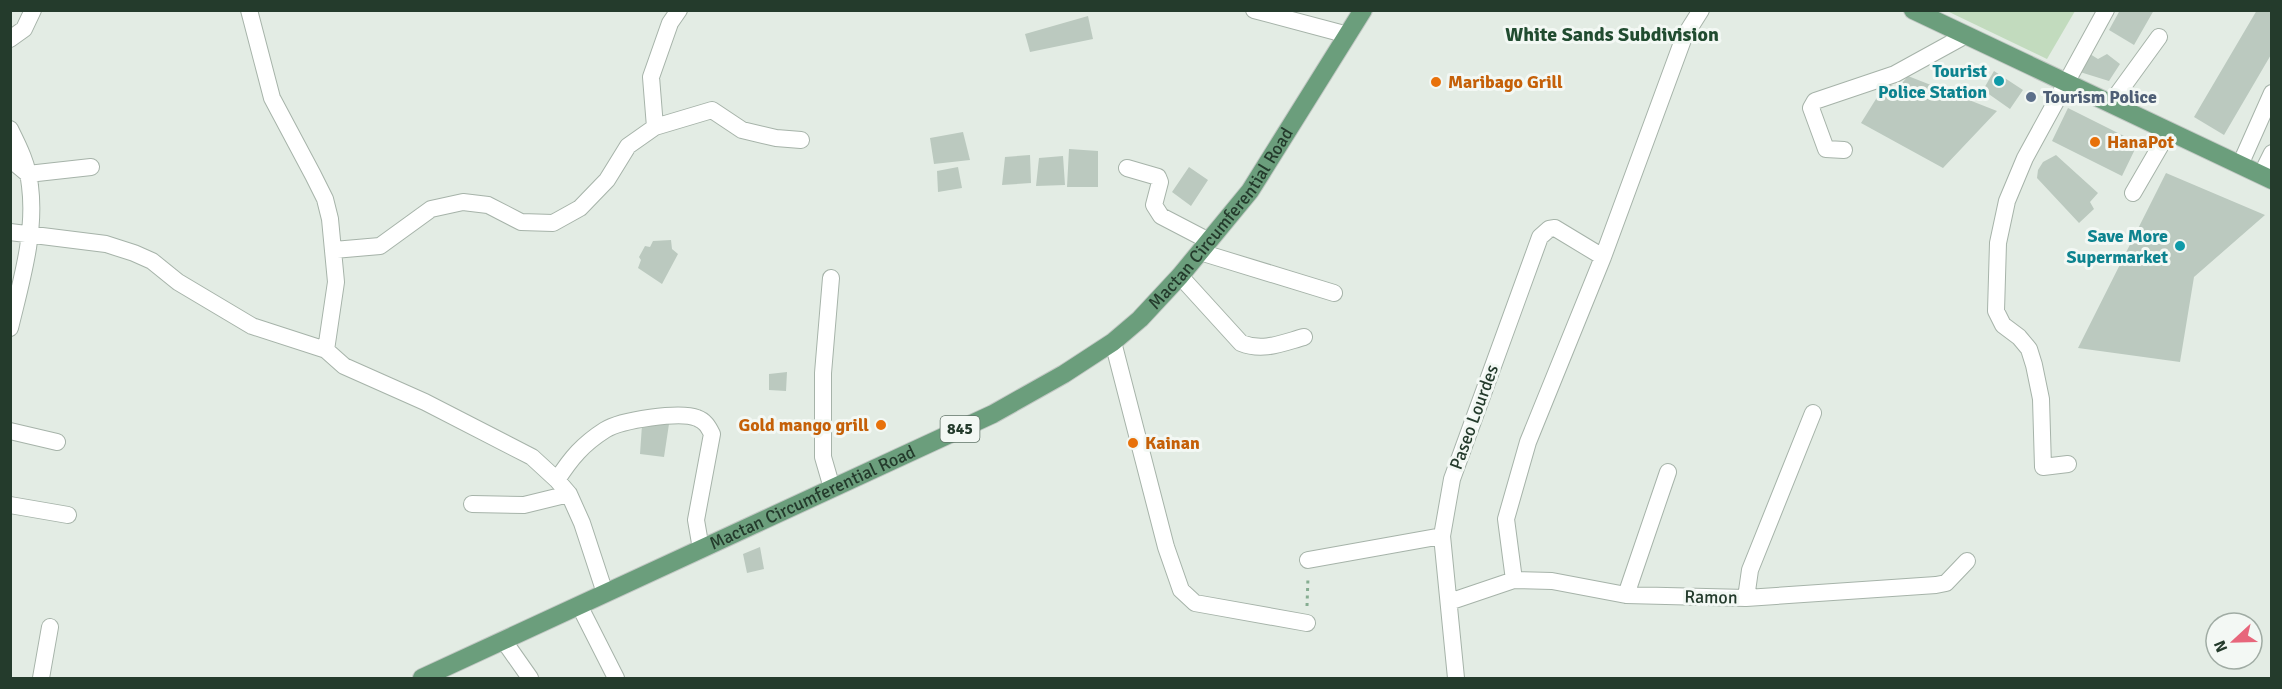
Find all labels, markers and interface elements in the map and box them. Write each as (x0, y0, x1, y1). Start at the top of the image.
district label: White Sands Subdivision (1505, 22, 1719, 47)
place label: Tourist Police Station (1878, 60, 1987, 103)
place label: Maribago Grill (1448, 71, 1563, 93)
marker: Tourist Police Station (1992, 74, 2006, 88)
marker: Maribago Grill (1429, 75, 1443, 89)
place label: Tourism Police (2043, 86, 2157, 108)
marker: Tourism Police (2024, 90, 2038, 104)
street label: Mactan Circumferential Road (1144, 123, 1298, 314)
place label: HanaPot (2107, 131, 2174, 153)
marker: HanaPot (2088, 135, 2102, 149)
place label: Save More Supermarket (2067, 225, 2168, 268)
marker: Save More Supermarket (2173, 239, 2187, 253)
street label: Paseo Lourdes (1445, 361, 1503, 473)
place label: Gold mango grill (738, 414, 869, 436)
road number: 845 (940, 416, 980, 442)
marker: Gold mango grill (874, 418, 888, 432)
place label: Kainan (1145, 432, 1200, 454)
marker: Kainan (1126, 436, 1140, 450)
street label: Mactan Circumferential Road (706, 440, 919, 555)
street label: Ramon (1684, 586, 1738, 608)
north arrow (2204, 611, 2264, 671)
text: N (2210, 637, 2232, 655)

